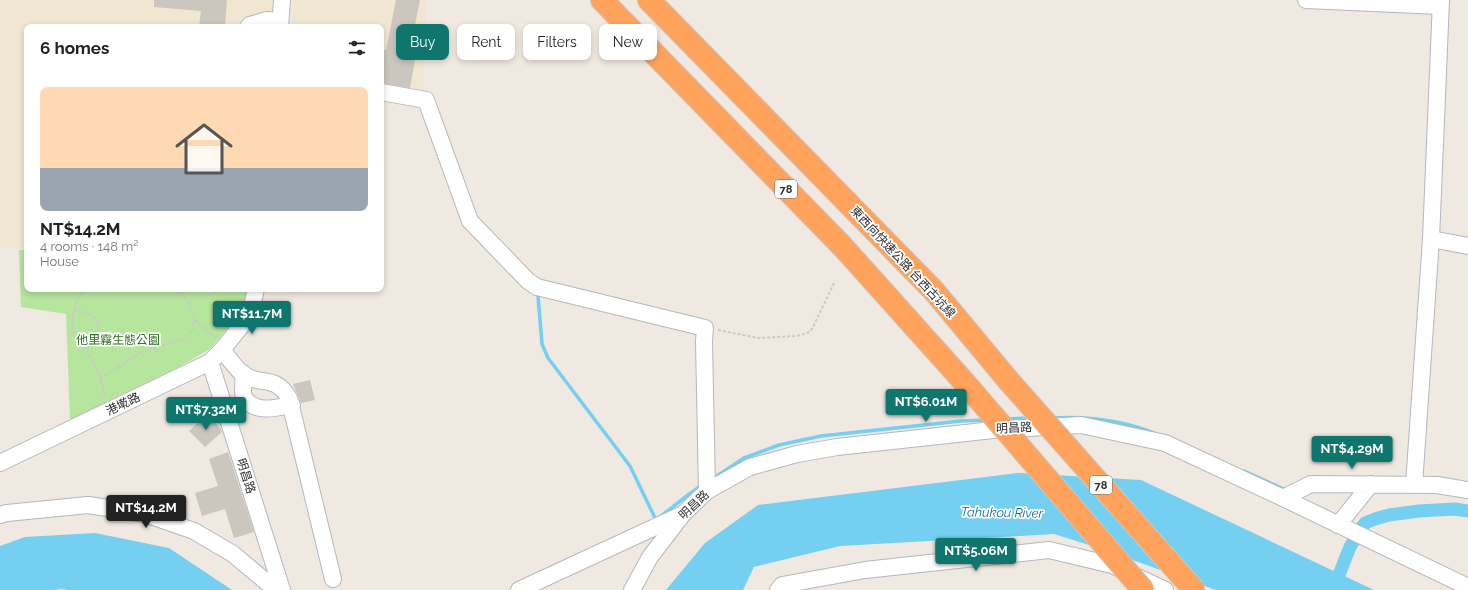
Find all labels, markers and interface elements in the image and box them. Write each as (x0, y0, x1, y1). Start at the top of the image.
chip: Buy (396, 24, 449, 60)
chip: Rent (457, 24, 515, 60)
chip: Filters (523, 24, 591, 60)
chip: New (599, 24, 657, 60)
icon: filters (346, 37, 368, 59)
text: 6 homes (40, 38, 109, 58)
icon: home (168, 113, 240, 185)
road number: 78 (775, 180, 797, 198)
street label: 東西向快速公路 台西古坑線 (848, 203, 958, 321)
text: NT$14.2M (40, 219, 121, 239)
text: 4 rooms · 148 m² (40, 239, 138, 254)
text: House (40, 254, 79, 269)
pin: NT$11.7M (211, 301, 293, 335)
text: NT$11.7M (222, 306, 282, 321)
park label: 他里霧生態公園 (76, 333, 160, 347)
pin: NT$6.01M (885, 389, 967, 423)
street label: 港墘路 (104, 390, 142, 418)
text: NT$6.01M (895, 394, 957, 409)
pin: NT$7.32M (165, 397, 247, 431)
text: NT$7.32M (175, 402, 237, 417)
street label: 明昌路 (996, 420, 1032, 436)
pin: NT$4.29M (1311, 436, 1393, 470)
text: NT$4.29M (1321, 441, 1383, 456)
street label: 明昌路 (234, 457, 258, 495)
road number: 78 (1090, 476, 1112, 494)
street label: 明昌路 (676, 488, 712, 522)
pin: NT$14.2M (105, 495, 187, 529)
text: NT$14.2M (115, 500, 177, 515)
water label: Tahukou River (961, 504, 1044, 521)
pin: NT$5.06M (935, 538, 1017, 572)
text: NT$5.06M (944, 543, 1008, 558)

